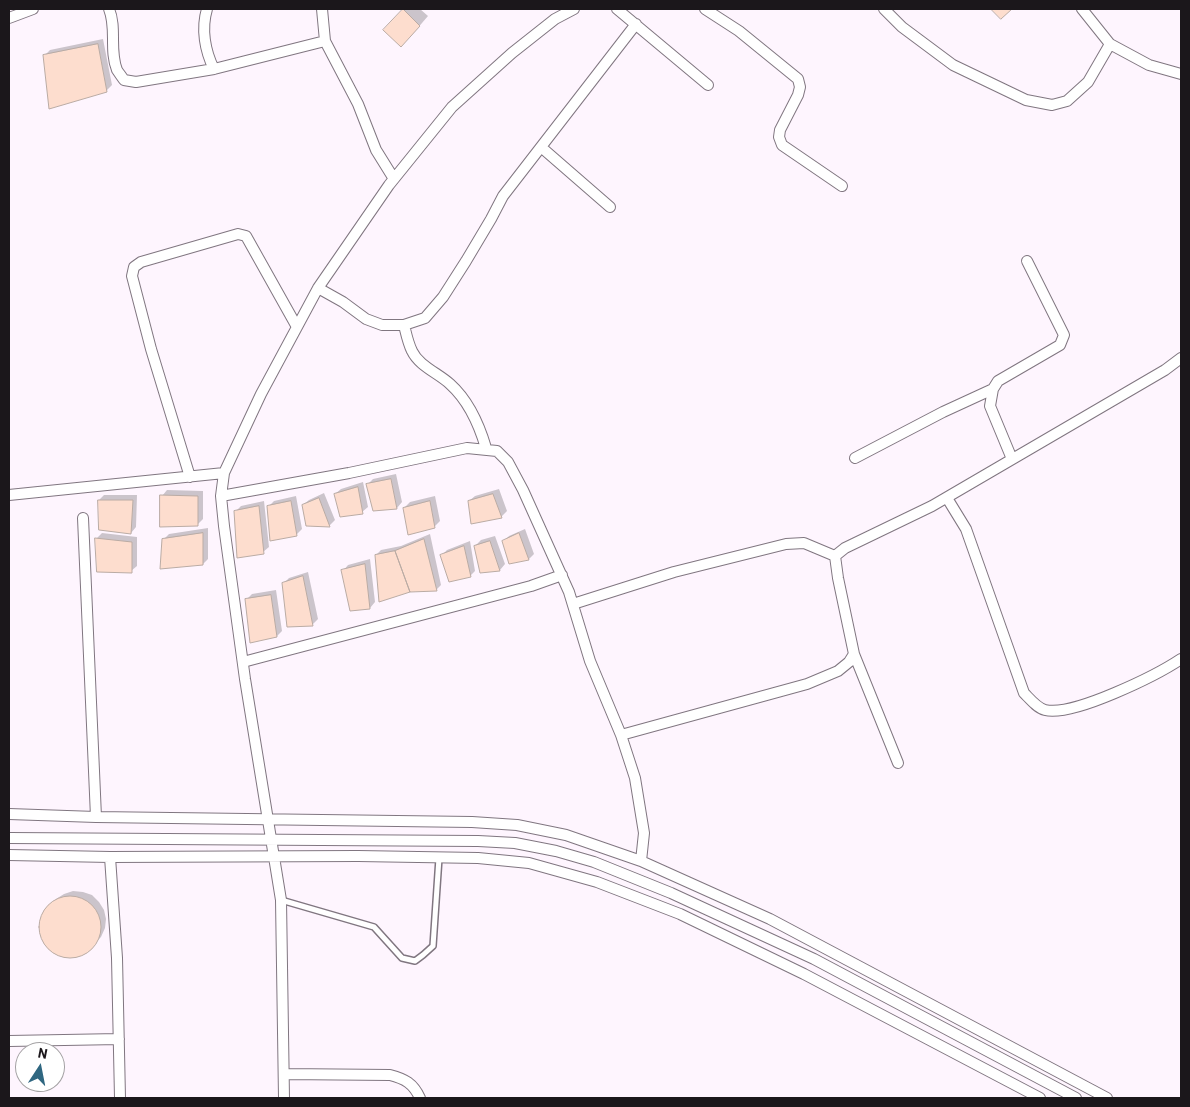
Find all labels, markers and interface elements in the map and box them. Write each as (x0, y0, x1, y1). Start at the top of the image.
north arrow (15, 1042, 65, 1092)
text: N (37, 1044, 49, 1062)

